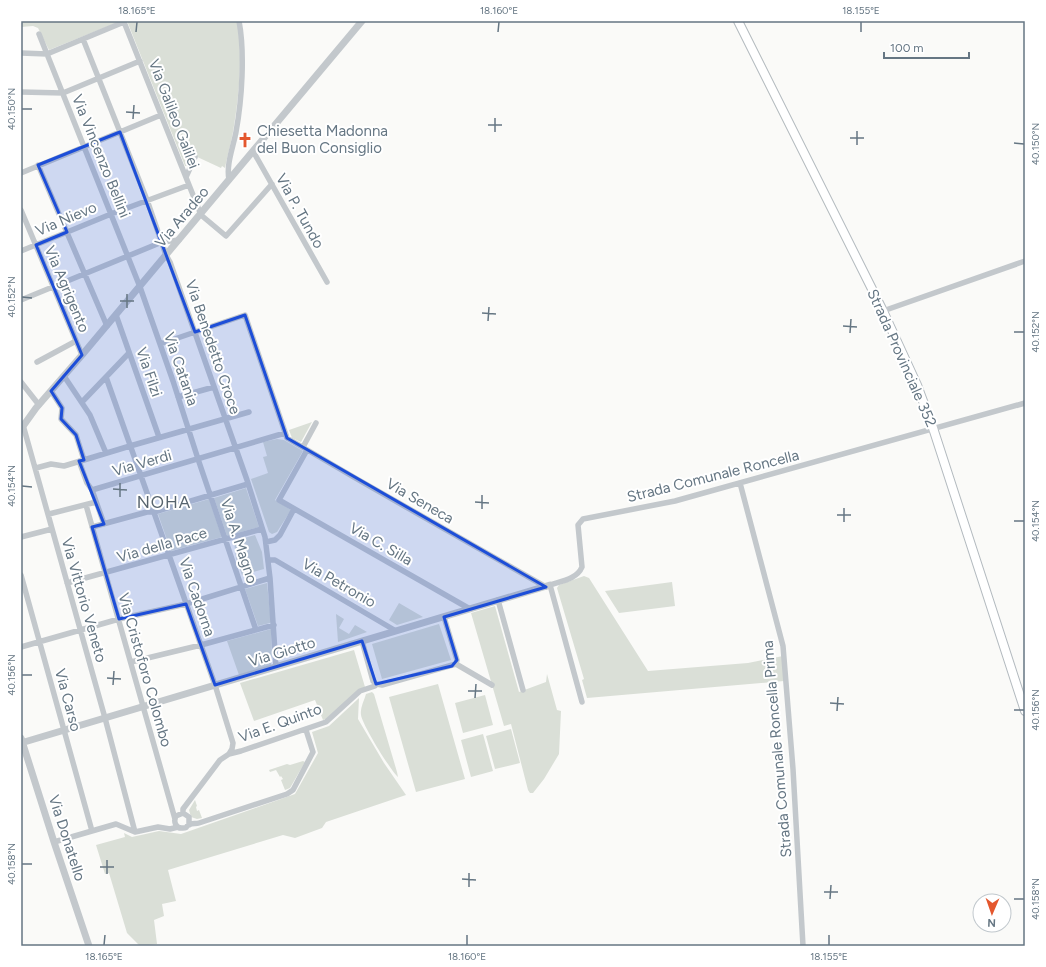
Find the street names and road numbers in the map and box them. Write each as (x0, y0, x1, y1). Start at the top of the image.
street label: Via Galileo Galilei (145, 57, 203, 171)
street label: Via Vincenzo Bellini (68, 92, 134, 220)
street label: Via P. Tundo (272, 171, 328, 252)
street label: Via Aradeo (151, 183, 213, 251)
street label: Via Nievo (33, 198, 100, 240)
street label: Via Agrigento (41, 243, 93, 335)
street label: Via Benedetto Croce (182, 278, 244, 416)
street label: Strada Provinciale 352 (863, 286, 941, 430)
street label: Via Catania (160, 330, 202, 408)
street label: Via Filzi (132, 345, 166, 399)
street label: Via Verdi (110, 446, 174, 480)
street label: Strada Comunale Roncella (625, 446, 801, 506)
street label: Via Seneca (383, 474, 457, 528)
street label: Via A. Magno (217, 496, 261, 586)
street label: Via C. Silla (346, 519, 416, 569)
street label: Via della Pace (115, 524, 209, 566)
street label: Via Vittorio Veneto (58, 536, 111, 665)
street label: Via Cadorna (175, 555, 219, 639)
street label: Via Petronio (299, 555, 379, 611)
street label: Via Cristoforo Colombo (114, 591, 176, 749)
street label: Via Giotto (246, 633, 318, 671)
street label: Strada Comunale Roncella Prima (759, 640, 795, 858)
street label: Via Carso (51, 667, 85, 734)
street label: Via E. Quinto (236, 700, 324, 746)
street label: Via Donatello (45, 793, 89, 884)

